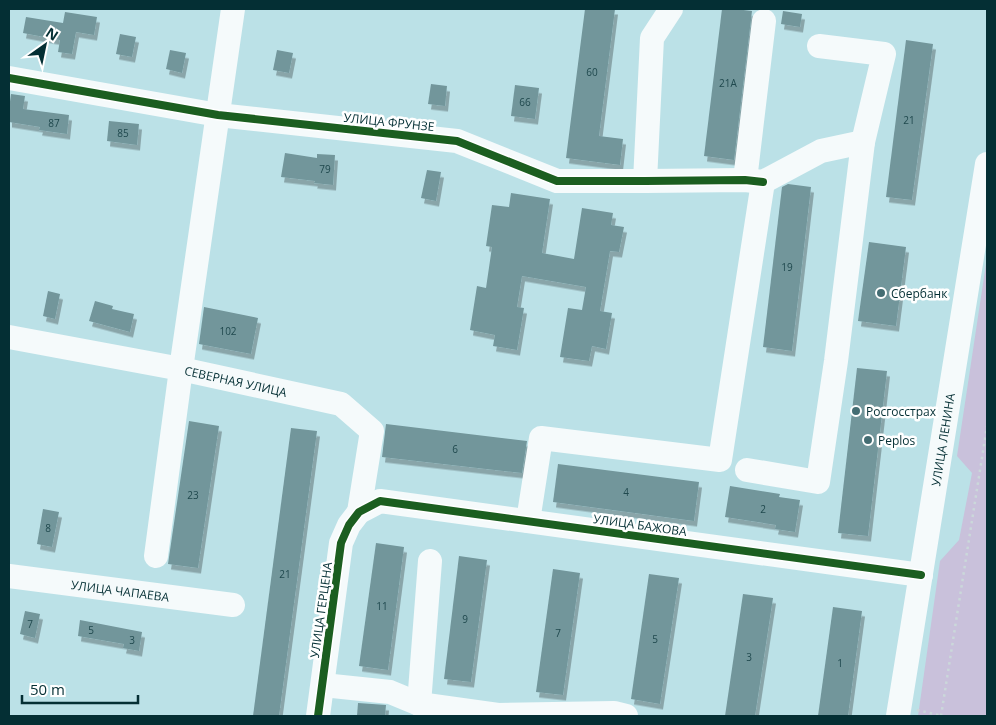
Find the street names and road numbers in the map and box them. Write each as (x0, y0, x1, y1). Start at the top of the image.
street label: УЛИЦА ФРУНЗЕ (343, 109, 435, 135)
street label: СЕВЕРНАЯ УЛИЦА (183, 362, 289, 401)
street label: УЛИЦА ЛЕНИНА (927, 391, 959, 487)
street label: УЛИЦА БАЖОВА (592, 510, 688, 540)
street label: УЛИЦА ГЕРЦЕНА (306, 561, 336, 659)
street label: УЛИЦА ЧАПАЕВА (70, 576, 171, 605)

